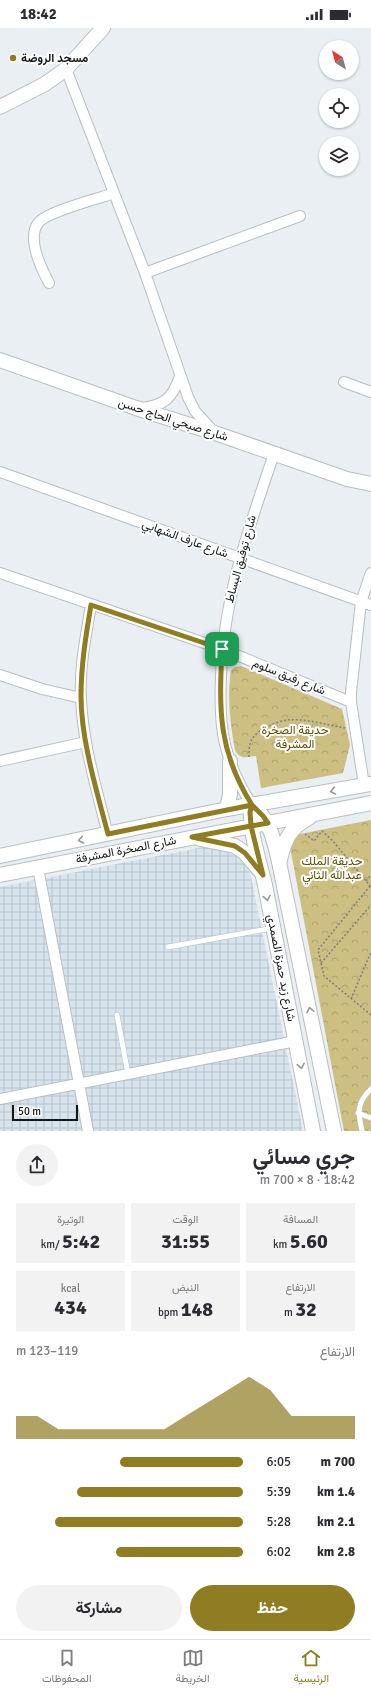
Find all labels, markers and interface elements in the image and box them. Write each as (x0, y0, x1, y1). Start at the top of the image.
text: 18:42 (20, 5, 57, 23)
north arrow (319, 40, 359, 80)
map controls (319, 40, 359, 176)
place label: مسجد الروضة (21, 51, 89, 66)
marker: مسجد الروضة (8, 53, 18, 63)
button: locate (319, 88, 359, 128)
button: layers (319, 136, 359, 176)
street label: شارع صبحي الحاج حسن (116, 395, 230, 447)
street label: شارع توفيق البساط (222, 514, 261, 605)
street label: شارع عارف الشهابي (139, 516, 230, 563)
pin (205, 632, 239, 666)
icon: arrive (211, 638, 233, 660)
street label: شارع رفيق سلوم (250, 656, 328, 699)
park label: حديقة الصخرة المشرفة (261, 723, 329, 752)
one-way arrow (329, 786, 336, 794)
street label: شارع الصخرة المشرفة (74, 833, 178, 868)
one-way arrow (78, 835, 85, 843)
park label: حديقة الملك عبدالله الثاني (302, 854, 362, 885)
one-way arrow (263, 895, 271, 901)
street label: شارع زيد حمزة الصمدي (261, 913, 299, 1023)
one-way arrow (306, 1007, 314, 1014)
one-way arrow (296, 1063, 304, 1070)
scale bar (12, 1103, 78, 1122)
text: 50 m (18, 1105, 41, 1118)
text: جري مسائي (253, 1143, 355, 1170)
button: share (16, 1144, 58, 1186)
text: 18:42 · 8 × 700 m (260, 1172, 355, 1188)
text: الوتيرة (57, 1213, 84, 1226)
text: الوقت (173, 1213, 198, 1226)
text: المسافة (283, 1213, 318, 1226)
text: 5:42 (62, 1229, 100, 1254)
text: 31:55 (161, 1229, 210, 1254)
text: 5.60 (290, 1229, 328, 1254)
text: /km (41, 1238, 62, 1251)
text: km (273, 1238, 290, 1251)
text: النبض (172, 1281, 199, 1294)
text: الارتفاع (286, 1281, 315, 1294)
text: kcal (61, 1282, 80, 1295)
text: 434 (54, 1295, 87, 1320)
text: 148 (181, 1297, 213, 1322)
text: 32 (295, 1297, 317, 1322)
text: bpm (158, 1306, 181, 1319)
text: m (284, 1306, 295, 1319)
text: 119–123 m (16, 1343, 78, 1359)
text: الارتفاع (320, 1344, 355, 1360)
text: 6:05 (266, 1454, 291, 1470)
text: 700 m (321, 1454, 355, 1470)
text: 5:39 (266, 1484, 291, 1500)
text: 1.4 km (317, 1484, 355, 1500)
text: 5:28 (266, 1514, 291, 1530)
text: 2.1 km (317, 1514, 355, 1530)
text: 6:02 (266, 1544, 291, 1560)
text: 2.8 km (317, 1544, 355, 1560)
button: مشاركة (16, 1585, 182, 1631)
button: حفظ (190, 1585, 355, 1631)
tab: المحفوظات (42, 1647, 92, 1688)
tab: الخريطة (176, 1647, 210, 1688)
tab: الرئيسية (293, 1647, 329, 1688)

